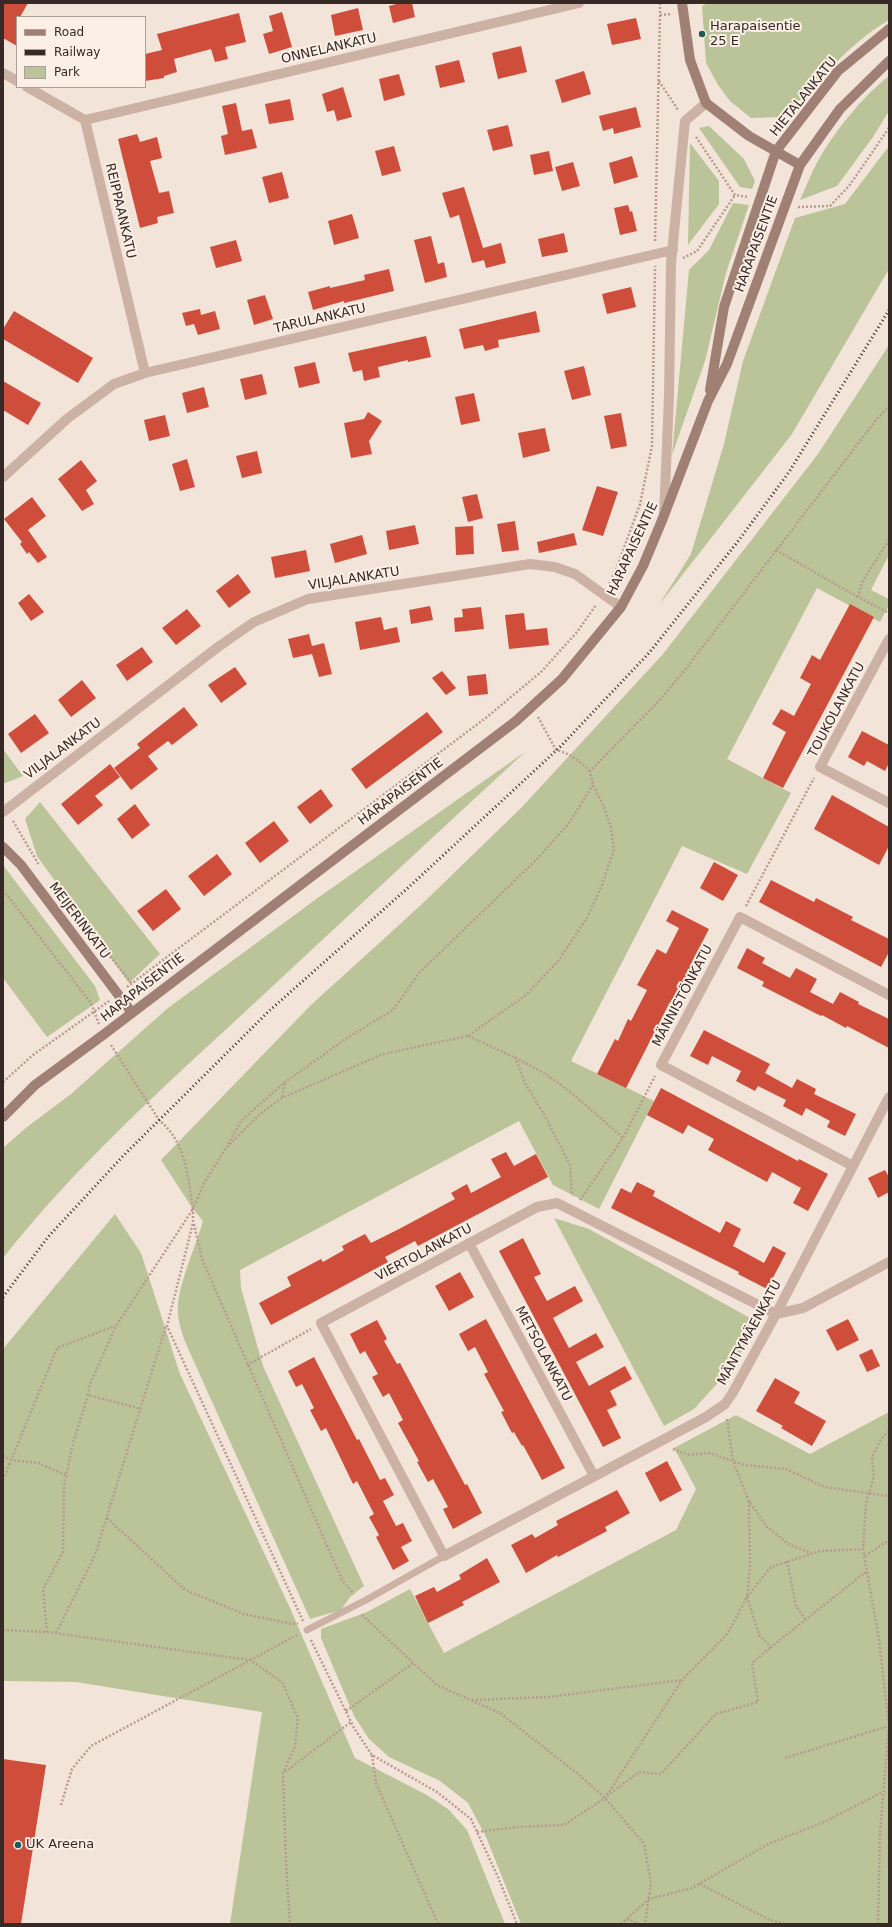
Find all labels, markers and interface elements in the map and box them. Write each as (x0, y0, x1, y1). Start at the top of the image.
legend (16, 16, 146, 88)
place label: Harapaisentie 25 E (710, 19, 801, 50)
text: Road (54, 25, 84, 39)
marker: Harapaisentie 25 E (697, 29, 707, 39)
street label: ONNELANKATU (280, 30, 378, 68)
text: Railway (54, 45, 100, 59)
street label: HIETALANKATU (767, 54, 841, 140)
text: Park (54, 65, 80, 79)
street label: REIPPAANKATU (101, 162, 139, 260)
street label: HARAPAISENTIE (732, 193, 782, 295)
street label: TARULANKATU (272, 301, 368, 337)
street label: HARAPAISENTIE (604, 499, 662, 599)
street label: VILJALANKATU (307, 564, 401, 594)
street label: TOUKOLANKATU (805, 660, 869, 760)
street label: VILJALANKATU (21, 715, 105, 783)
street label: HARAPAISENTIE (356, 755, 446, 829)
street label: MEIJERINKATU (45, 880, 113, 962)
street label: MÄNNISTÖNKATU (650, 942, 716, 1050)
street label: HARAPAISENTIE (98, 950, 188, 1026)
street label: VIERTOLANKATU (373, 1221, 475, 1285)
street label: MÄNTYMÄENKATU (715, 1278, 785, 1388)
street label: METSOLANKATU (511, 1304, 575, 1404)
place label: UK Areena (26, 1837, 94, 1853)
marker: UK Areena (13, 1840, 23, 1850)

